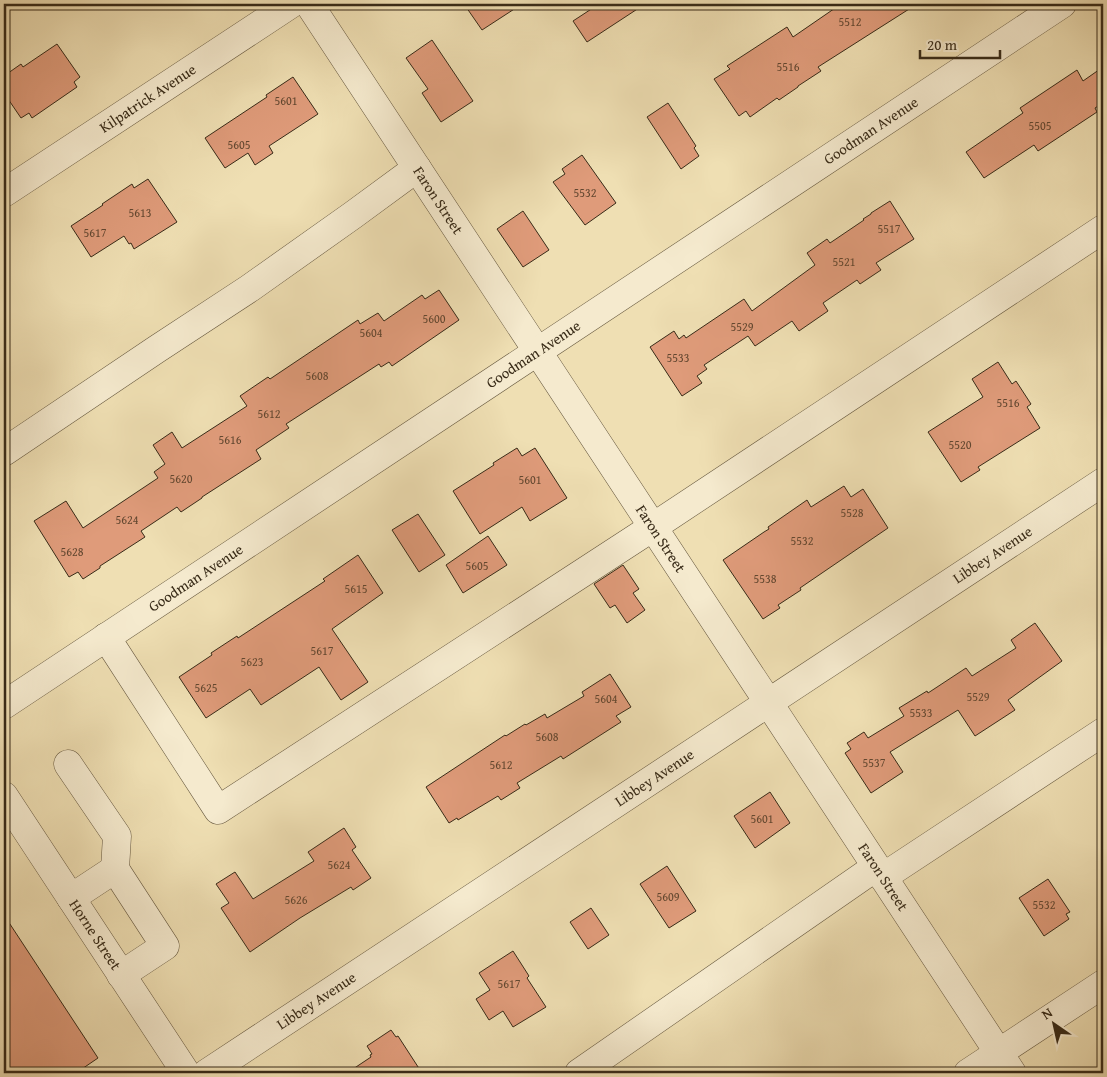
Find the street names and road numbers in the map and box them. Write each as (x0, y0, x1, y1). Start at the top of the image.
street label: Kilpatrick Avenue (95, 58, 200, 137)
street label: Goodman Avenue (819, 91, 922, 169)
street label: Faron Street (409, 162, 469, 239)
street label: Goodman Avenue (482, 315, 584, 393)
street label: Faron Street (631, 500, 691, 577)
street label: Libbey Avenue (948, 521, 1036, 588)
street label: Goodman Avenue (144, 539, 247, 617)
street label: Libbey Avenue (610, 744, 698, 811)
street label: Faron Street (854, 839, 914, 915)
street label: Horne Street (65, 895, 127, 974)
street label: Libbey Avenue (272, 967, 360, 1034)

